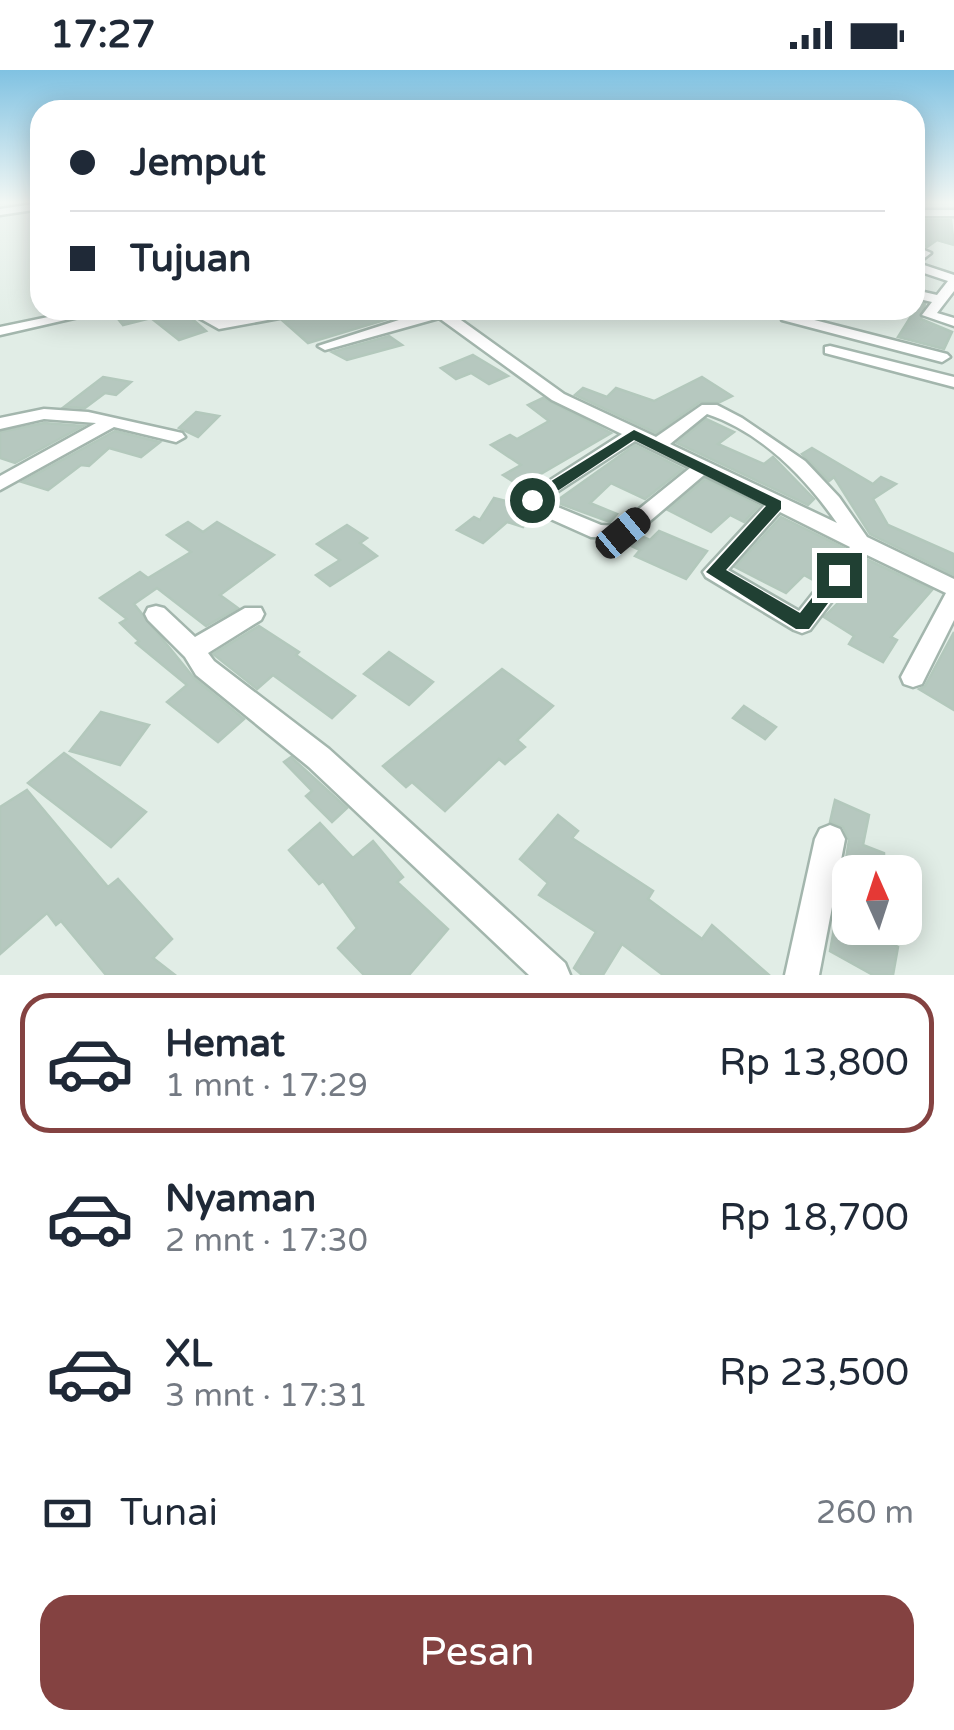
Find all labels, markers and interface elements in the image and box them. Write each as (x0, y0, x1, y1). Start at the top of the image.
text: 17:27 (50, 12, 155, 58)
text: Jemput (130, 140, 266, 186)
text: Tujuan (130, 236, 251, 282)
route start (510, 478, 555, 523)
car (590, 502, 656, 564)
route end (817, 553, 862, 598)
north arrow (832, 855, 922, 945)
map controls (832, 855, 922, 945)
icon: car (45, 1018, 135, 1108)
text: Hemat (165, 1021, 285, 1067)
text: Rp 13,800 (719, 1040, 909, 1086)
text: 1 mnt · 17:29 (165, 1067, 368, 1105)
icon: car (45, 1173, 135, 1263)
text: Nyaman (165, 1176, 316, 1222)
text: Rp 18,700 (719, 1195, 909, 1241)
text: 2 mnt · 17:30 (165, 1222, 368, 1260)
icon: car (45, 1328, 135, 1418)
text: XL (165, 1331, 212, 1377)
text: Rp 23,500 (719, 1350, 909, 1396)
text: 3 mnt · 17:31 (165, 1377, 368, 1415)
icon: cash (40, 1486, 95, 1541)
text: Tunai (120, 1490, 218, 1536)
text: 260 m (816, 1494, 914, 1532)
button: Pesan (40, 1595, 914, 1710)

